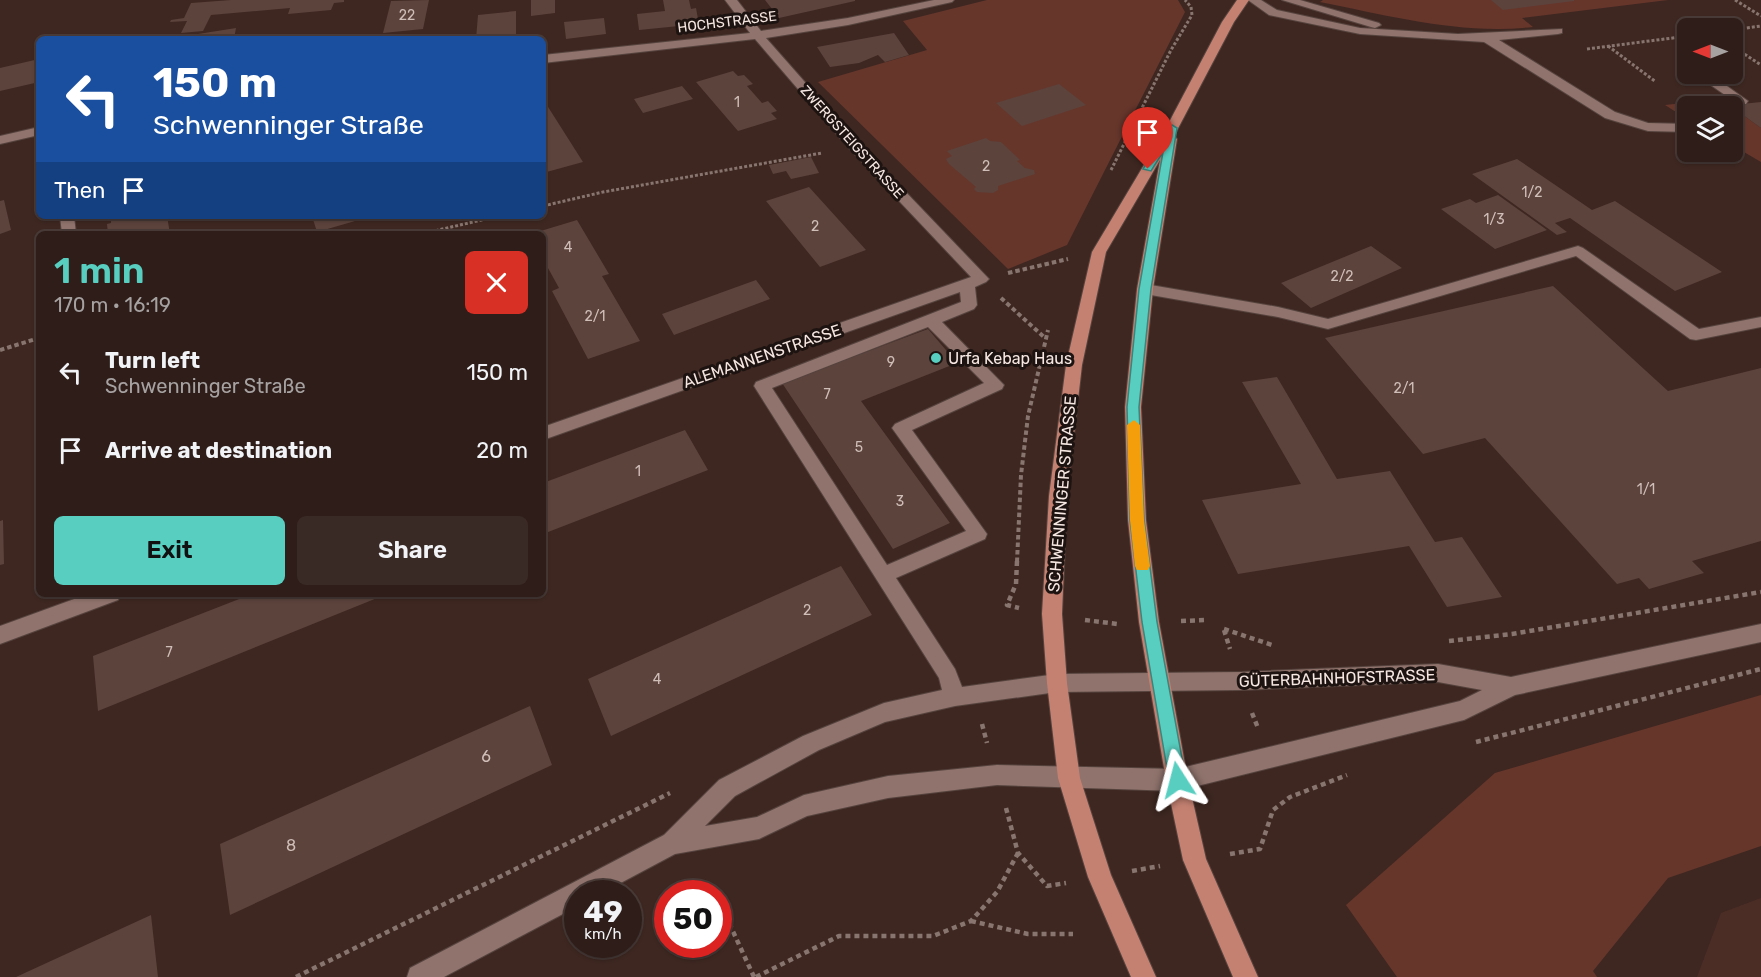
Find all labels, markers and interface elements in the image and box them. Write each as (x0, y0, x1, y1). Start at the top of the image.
house number: 22 (399, 7, 415, 24)
street label: HOCHSTRASSE (676, 7, 778, 37)
north arrow (1677, 18, 1743, 84)
map controls (1677, 18, 1743, 162)
text: 150 m (153, 58, 277, 108)
icon: left (54, 60, 132, 138)
street label: ZWERGSTEIGSTRASSE (797, 82, 907, 202)
house number: 1 (734, 94, 740, 111)
button: layers (1677, 96, 1743, 162)
pin (1122, 107, 1173, 169)
text: Schwenninger Straße (153, 109, 424, 141)
icon: arrive (1131, 116, 1164, 149)
house number: 2 (982, 158, 990, 175)
icon: arrive (117, 174, 150, 207)
text: Then (54, 177, 105, 204)
house number: 1/2 (1522, 184, 1542, 201)
house number: 1/3 (1483, 211, 1505, 228)
house number: 2 (811, 218, 819, 235)
house number: 4 (564, 239, 573, 256)
text: 1 min (54, 249, 145, 292)
button: close (465, 251, 528, 314)
house number: 2/2 (1331, 268, 1354, 285)
text: 170 m · 16:19 (54, 293, 171, 317)
house number: 2/1 (585, 308, 605, 325)
street label: ALEMANNENSTRASSE (681, 320, 843, 392)
text: Turn left (105, 347, 200, 374)
place label: Urfa Kebap Haus (948, 349, 1072, 368)
marker: Urfa Kebap Haus (929, 351, 943, 365)
house number: 9 (887, 354, 895, 371)
icon: left (54, 356, 87, 389)
text: 150 m (467, 359, 528, 386)
text: Schwenninger Straße (105, 374, 306, 398)
house number: 2/1 (1394, 380, 1414, 397)
house number: 7 (823, 386, 831, 403)
street label: SCHWENNINGER STRASSE (1044, 395, 1080, 593)
icon: arrive (54, 434, 87, 467)
text: Arrive at destination (105, 437, 332, 464)
text: 20 m (476, 437, 528, 464)
house number: 5 (855, 439, 863, 456)
house number: 1 (635, 463, 641, 480)
house number: 1/1 (1637, 481, 1655, 498)
house number: 3 (896, 493, 904, 510)
button: Exit (54, 516, 285, 585)
button: Share (297, 516, 528, 585)
house number: 2 (803, 602, 811, 619)
house number: 7 (165, 644, 173, 661)
street label: GÜTERBAHNHOFSTRASSE (1238, 665, 1436, 691)
house number: 4 (653, 671, 662, 688)
house number: 6 (481, 747, 491, 766)
position arrow (1146, 748, 1210, 812)
house number: 8 (286, 836, 296, 855)
speed limit sign: 50 (654, 880, 732, 958)
text: 49 (583, 894, 623, 930)
text: km/h (584, 925, 622, 943)

